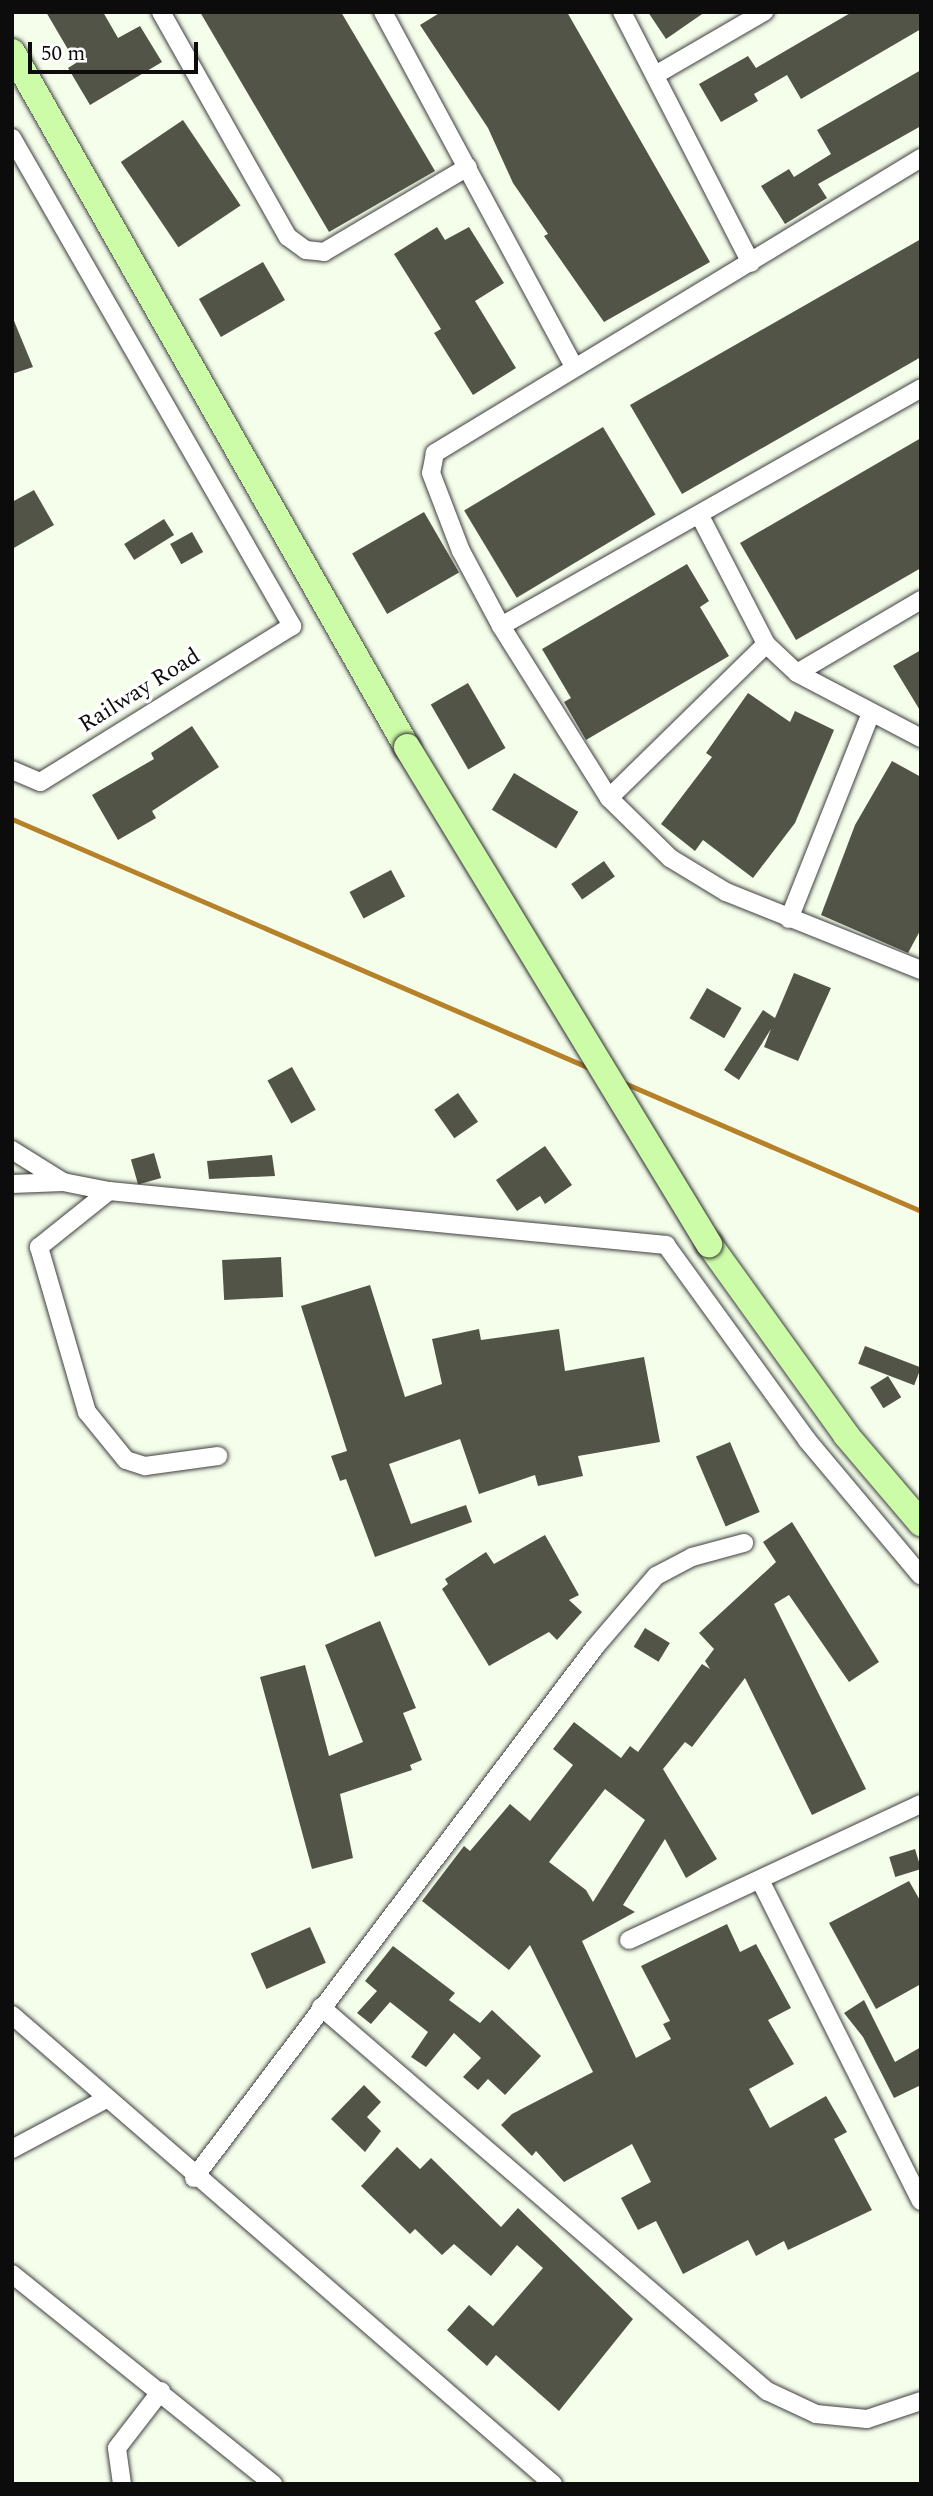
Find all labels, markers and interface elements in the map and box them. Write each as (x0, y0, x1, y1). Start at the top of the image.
scale bar (32, 28, 201, 72)
text: 50 m (41, 38, 85, 70)
street label: Railway Road (74, 643, 206, 739)

